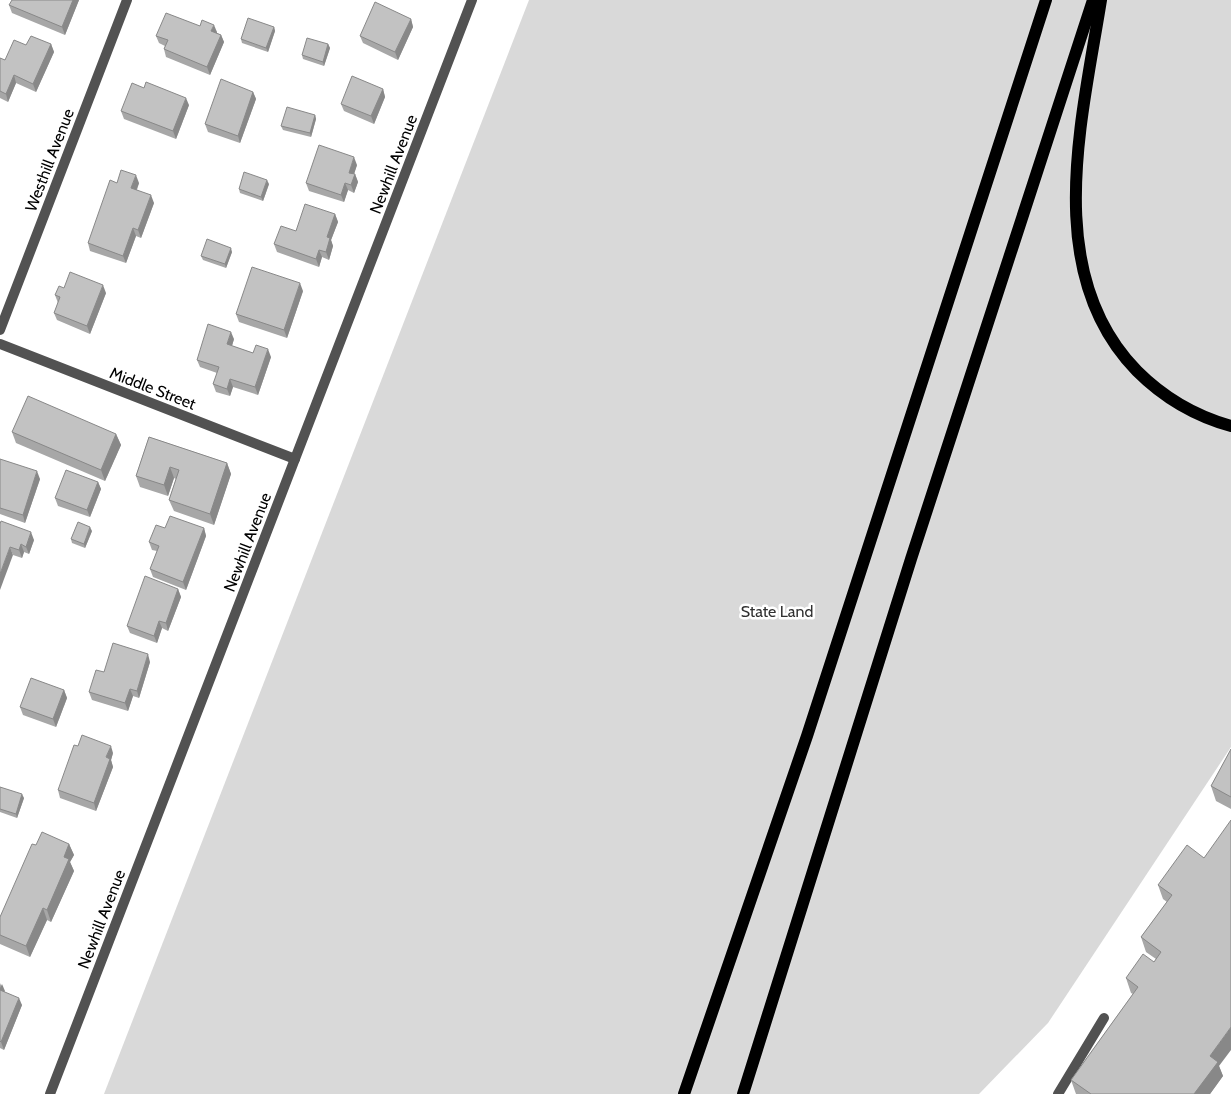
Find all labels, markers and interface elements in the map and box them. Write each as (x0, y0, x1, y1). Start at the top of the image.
street label: Westhill Avenue (21, 106, 78, 214)
street label: Newhill Avenue (366, 112, 421, 217)
street label: Middle Street (107, 363, 199, 414)
street label: Newhill Avenue (220, 490, 275, 595)
park label: State Land (741, 602, 813, 621)
street label: Newhill Avenue (74, 867, 129, 972)

